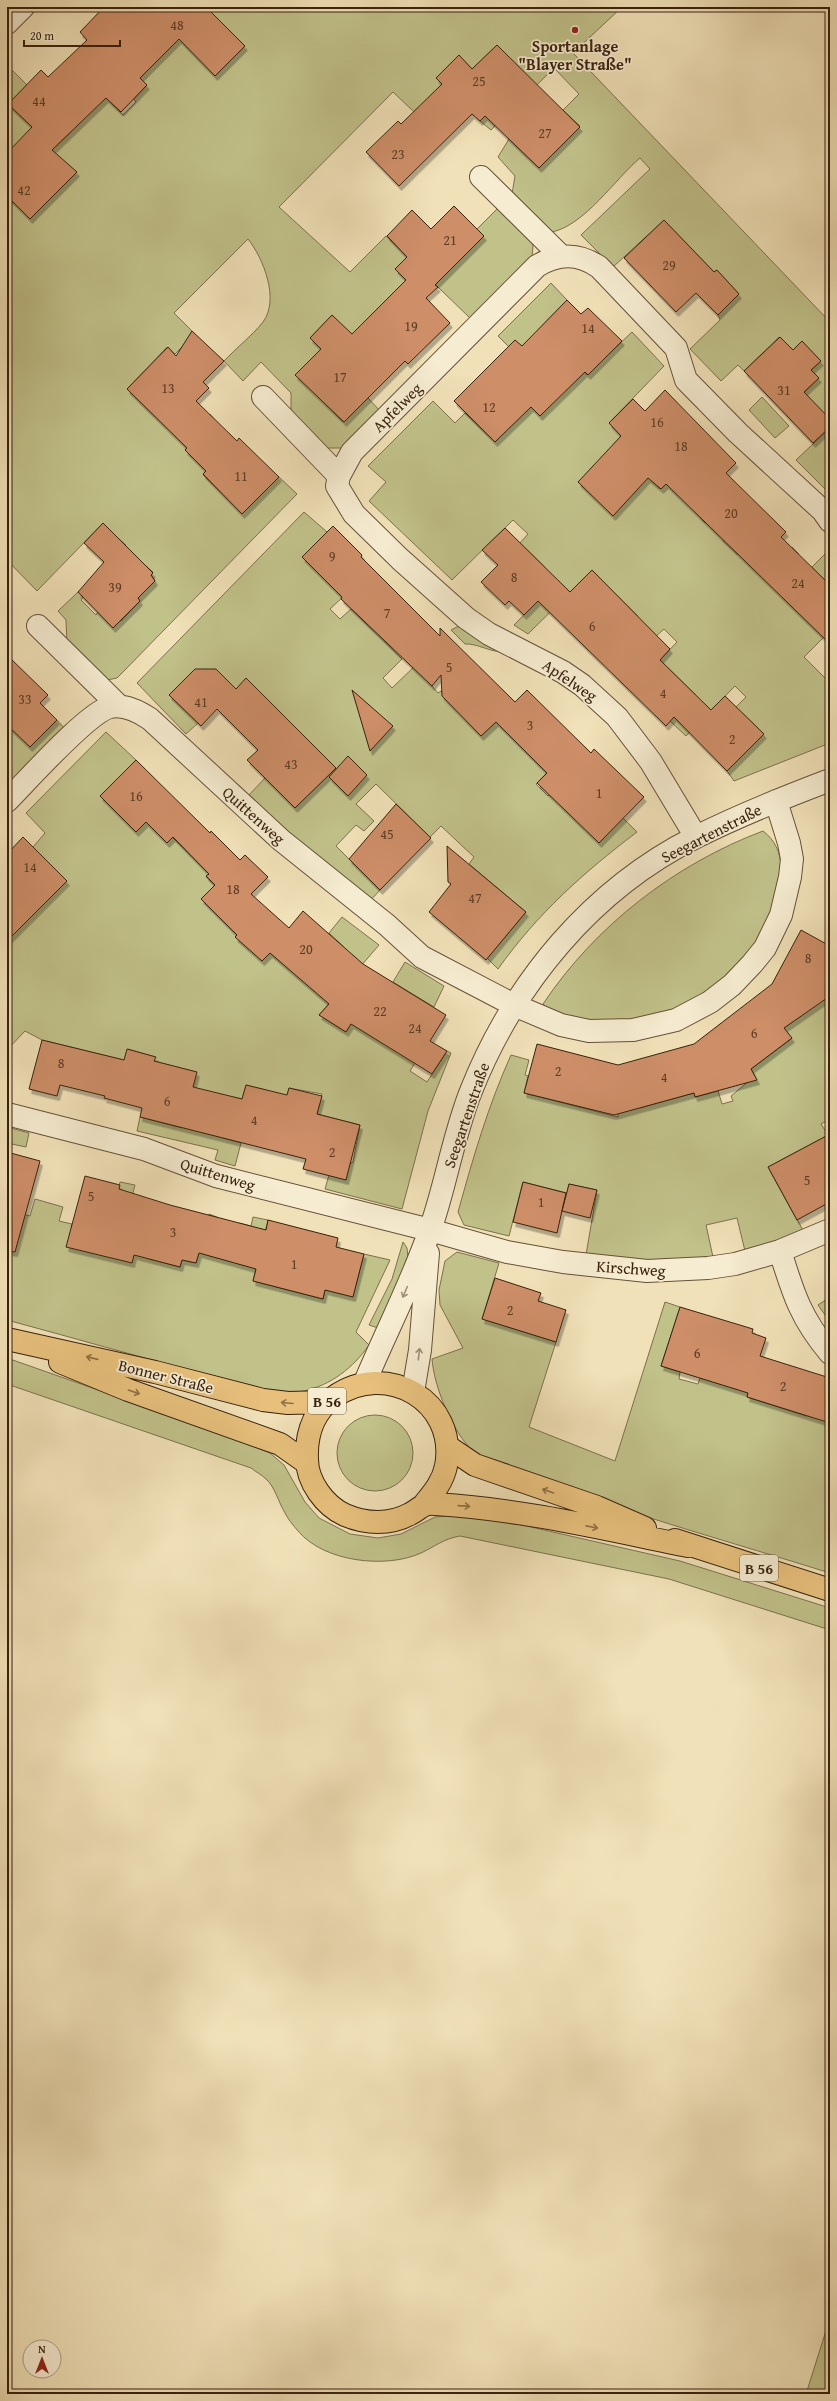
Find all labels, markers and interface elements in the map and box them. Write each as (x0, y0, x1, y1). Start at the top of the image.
house number: 48 (170, 15, 184, 35)
scale bar (24, 22, 120, 48)
marker: Sportanlage "Blayer Straße" (570, 25, 580, 35)
text: 20 m (30, 27, 54, 44)
place label: Sportanlage "Blayer Straße" (518, 34, 632, 76)
house number: 25 (472, 71, 486, 91)
house number: 44 (32, 91, 46, 111)
house number: 27 (538, 123, 552, 143)
house number: 23 (391, 144, 405, 164)
house number: 42 (17, 180, 31, 200)
house number: 21 (443, 230, 457, 250)
house number: 29 (662, 255, 676, 275)
house number: 19 (404, 316, 418, 336)
house number: 14 (581, 318, 595, 338)
house number: 17 (333, 367, 347, 387)
street label: Apfelweg (367, 377, 427, 437)
house number: 13 (161, 378, 175, 398)
house number: 31 (777, 380, 791, 400)
house number: 12 (482, 397, 496, 417)
house number: 16 (650, 412, 664, 432)
house number: 18 (674, 436, 688, 456)
house number: 11 (234, 466, 248, 486)
house number: 20 (724, 503, 738, 523)
house number: 9 (329, 546, 336, 566)
house number: 8 (511, 567, 518, 587)
house number: 24 (791, 573, 805, 593)
house number: 39 (108, 577, 122, 597)
house number: 7 (384, 603, 391, 623)
house number: 6 (589, 616, 596, 636)
street label: Apfelweg (538, 653, 602, 707)
house number: 5 (446, 657, 452, 677)
house number: 4 (660, 683, 667, 703)
house number: 33 (18, 689, 32, 709)
house number: 41 (194, 692, 208, 712)
house number: 3 (527, 715, 533, 735)
house number: 2 (729, 729, 735, 749)
house number: 43 (284, 754, 298, 774)
street label: Quittenweg (217, 780, 291, 850)
house number: 1 (596, 783, 602, 803)
house number: 16 (129, 786, 143, 806)
street label: Seegartenstraße (657, 797, 765, 869)
house number: 45 (380, 824, 394, 844)
house number: 14 (23, 857, 37, 877)
house number: 18 (226, 879, 240, 899)
house number: 47 (468, 888, 482, 908)
house number: 20 (299, 939, 313, 959)
house number: 8 (805, 948, 812, 968)
house number: 22 (373, 1001, 387, 1021)
house number: 24 (408, 1018, 422, 1038)
house number: 6 (751, 1023, 758, 1043)
house number: 8 (58, 1053, 65, 1073)
street label: Seegartenstraße (437, 1059, 495, 1171)
house number: 2 (555, 1061, 561, 1081)
house number: 4 (661, 1067, 668, 1087)
house number: 6 (164, 1091, 171, 1111)
house number: 4 (251, 1110, 258, 1130)
house number: 2 (329, 1142, 335, 1162)
street label: Quittenweg (178, 1151, 258, 1197)
house number: 5 (804, 1170, 810, 1190)
house number: 5 (88, 1186, 94, 1206)
house number: 1 (538, 1192, 544, 1212)
house number: 3 (170, 1222, 176, 1242)
house number: 1 (291, 1254, 297, 1274)
street label: Kirschweg (596, 1254, 666, 1282)
one-way arrow (400, 1285, 408, 1297)
house number: 2 (507, 1300, 513, 1320)
house number: 6 (694, 1343, 701, 1363)
one-way arrow (415, 1347, 423, 1360)
street label: Bonner Straße (116, 1353, 216, 1399)
one-way arrow (86, 1354, 99, 1362)
house number: 2 (780, 1376, 786, 1396)
road number: B 56 (308, 1388, 346, 1414)
one-way arrow (127, 1389, 140, 1396)
one-way arrow (281, 1399, 294, 1406)
one-way arrow (541, 1487, 554, 1494)
one-way arrow (457, 1502, 470, 1509)
one-way arrow (586, 1523, 599, 1531)
road number: B 56 (740, 1555, 778, 1581)
north arrow (22, 2339, 62, 2379)
text: N (38, 2341, 46, 2357)

